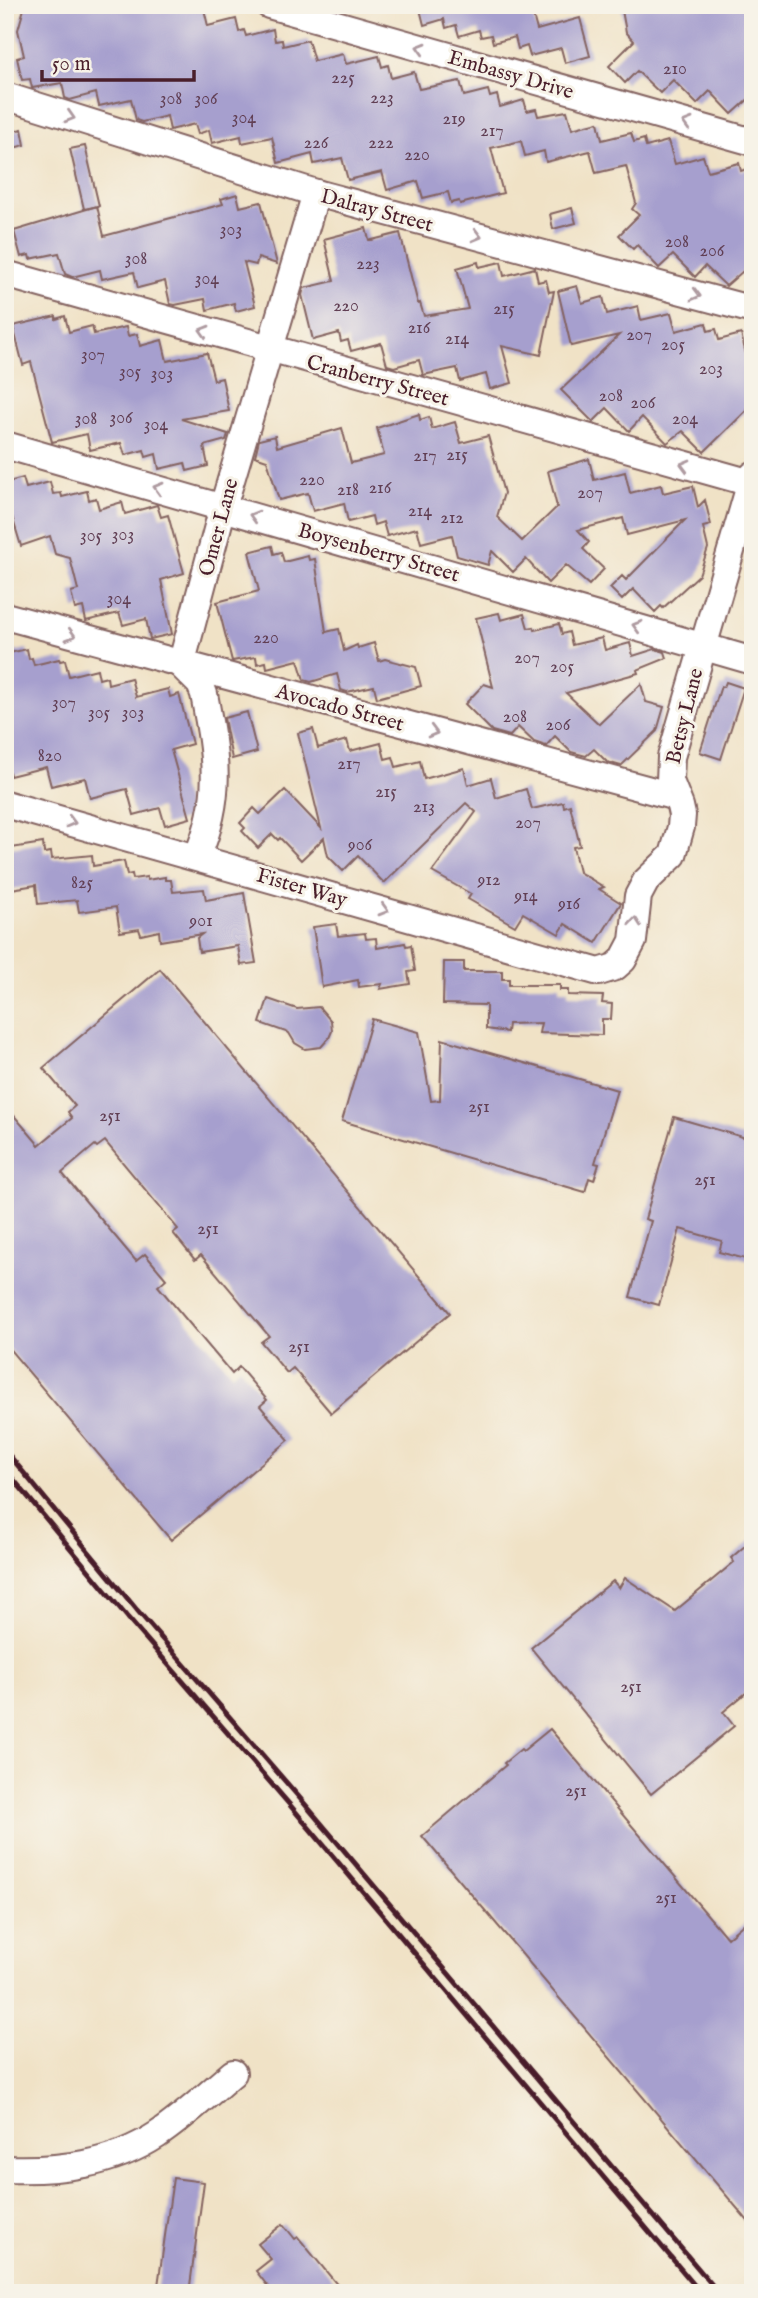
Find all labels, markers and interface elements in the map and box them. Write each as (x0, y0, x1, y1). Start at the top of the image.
scale bar (42, 38, 194, 82)
one-way arrow (415, 42, 427, 56)
street label: Embassy Drive (445, 45, 577, 106)
text: 50 m (52, 51, 91, 78)
house number: 210 (663, 58, 687, 81)
house number: 225 (331, 67, 355, 90)
house number: 223 (370, 87, 394, 110)
house number: 308 (160, 88, 182, 111)
house number: 306 (194, 88, 218, 111)
house number: 304 (232, 107, 256, 130)
one-way arrow (64, 108, 76, 123)
house number: 219 (442, 108, 466, 131)
one-way arrow (681, 117, 693, 132)
house number: 217 (480, 120, 504, 143)
house number: 226 (304, 132, 329, 155)
house number: 222 (368, 132, 394, 155)
house number: 220 (404, 144, 430, 167)
street label: Dalray Street (317, 183, 436, 239)
house number: 303 (220, 219, 242, 242)
one-way arrow (470, 228, 482, 242)
house number: 208 (665, 231, 689, 254)
house number: 206 (700, 240, 725, 263)
house number: 308 (125, 248, 147, 271)
house number: 223 (356, 253, 380, 276)
house number: 304 (195, 268, 219, 291)
one-way arrow (690, 287, 702, 301)
house number: 220 (333, 295, 359, 318)
house number: 215 (493, 298, 515, 321)
house number: 216 (408, 317, 431, 340)
house number: 207 (626, 324, 652, 347)
one-way arrow (198, 325, 210, 339)
house number: 214 (445, 328, 469, 351)
house number: 205 (661, 334, 685, 357)
house number: 307 (81, 344, 105, 367)
street label: Cranberry Street (303, 349, 452, 413)
house number: 203 (699, 358, 723, 381)
house number: 305 (119, 361, 142, 384)
house number: 303 (151, 363, 173, 386)
house number: 208 (599, 385, 623, 408)
house number: 206 (631, 392, 656, 415)
house number: 306 (109, 407, 133, 430)
house number: 308 (75, 408, 97, 431)
house number: 204 (672, 408, 698, 431)
house number: 304 (144, 414, 168, 437)
house number: 215 (446, 444, 468, 467)
house number: 217 (413, 445, 437, 468)
one-way arrow (679, 458, 691, 473)
house number: 220 (299, 469, 325, 492)
street label: Omer Lane (193, 475, 246, 579)
house number: 216 (369, 477, 392, 500)
house number: 218 (337, 479, 359, 502)
one-way arrow (152, 482, 164, 497)
house number: 207 (577, 482, 603, 505)
house number: 214 (408, 500, 432, 523)
house number: 212 (440, 507, 464, 530)
one-way arrow (248, 509, 260, 524)
street label: Boysenberry Street (295, 517, 463, 589)
house number: 303 (112, 524, 134, 547)
house number: 305 (80, 525, 103, 548)
house number: 304 (107, 588, 131, 611)
one-way arrow (631, 620, 643, 635)
one-way arrow (65, 626, 77, 641)
house number: 220 (253, 627, 279, 650)
house number: 207 (514, 647, 540, 670)
house number: 205 (550, 656, 574, 679)
street label: Betsy Lane (661, 665, 710, 767)
street label: Avocado Street (272, 678, 407, 739)
house number: 307 (52, 692, 76, 715)
house number: 305 (88, 702, 111, 725)
house number: 303 (122, 702, 144, 725)
house number: 208 (503, 706, 527, 729)
house number: 206 (546, 714, 571, 737)
one-way arrow (426, 724, 438, 738)
house number: 820 (38, 745, 62, 768)
house number: 217 (337, 753, 361, 776)
house number: 215 (375, 781, 397, 804)
house number: 213 (413, 796, 435, 819)
house number: 207 (515, 812, 541, 835)
one-way arrow (65, 814, 77, 828)
house number: 906 (347, 834, 373, 857)
street label: Fister Way (253, 863, 351, 914)
house number: 912 (477, 869, 500, 892)
house number: 825 (71, 872, 93, 895)
house number: 914 (513, 885, 538, 908)
house number: 916 (557, 893, 580, 916)
one-way arrow (378, 902, 390, 917)
house number: 901 (188, 910, 213, 933)
one-way arrow (627, 916, 642, 928)
house number: 251 (468, 1096, 490, 1119)
house number: 251 (99, 1105, 121, 1128)
house number: 251 (694, 1169, 716, 1192)
house number: 251 (197, 1218, 219, 1241)
house number: 251 (288, 1336, 310, 1359)
house number: 251 (620, 1676, 642, 1699)
house number: 251 (565, 1780, 587, 1803)
house number: 251 (655, 1887, 677, 1910)

